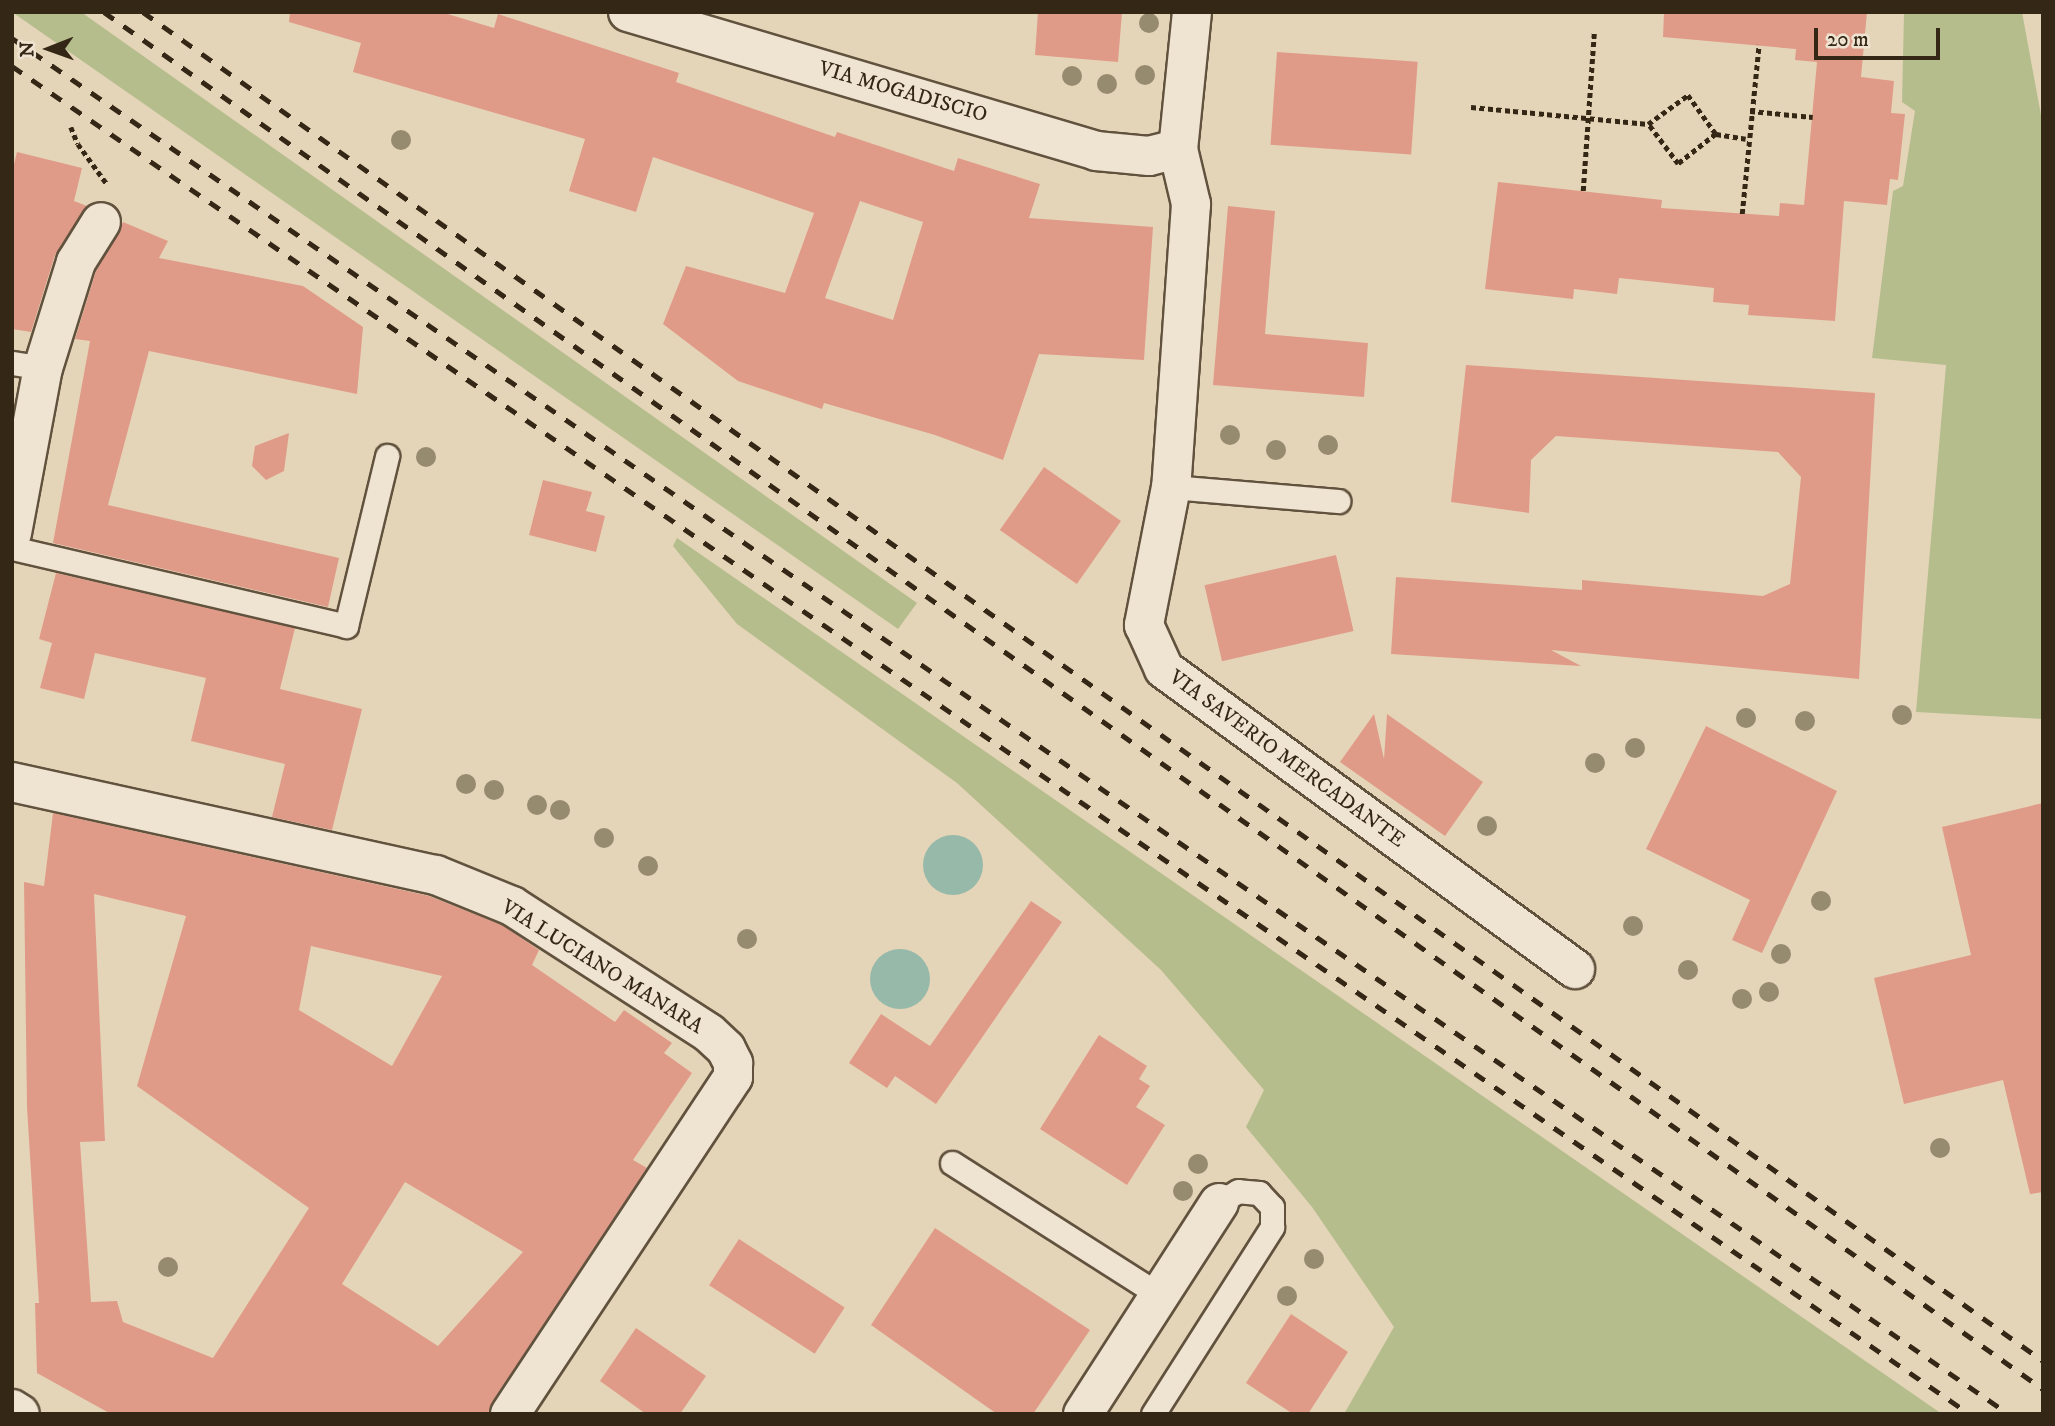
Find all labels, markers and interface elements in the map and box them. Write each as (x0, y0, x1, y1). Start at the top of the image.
north arrow (14, 14, 84, 84)
scale bar (1817, 14, 1943, 58)
text: 20 m (1827, 27, 1869, 53)
text: N (16, 41, 39, 57)
street label: VIA MOGADISCIO (816, 56, 990, 128)
street label: VIA SAVERIO MERCADANTE (1164, 665, 1410, 853)
street label: VIA LUCIANO MANARA (496, 895, 708, 1039)

